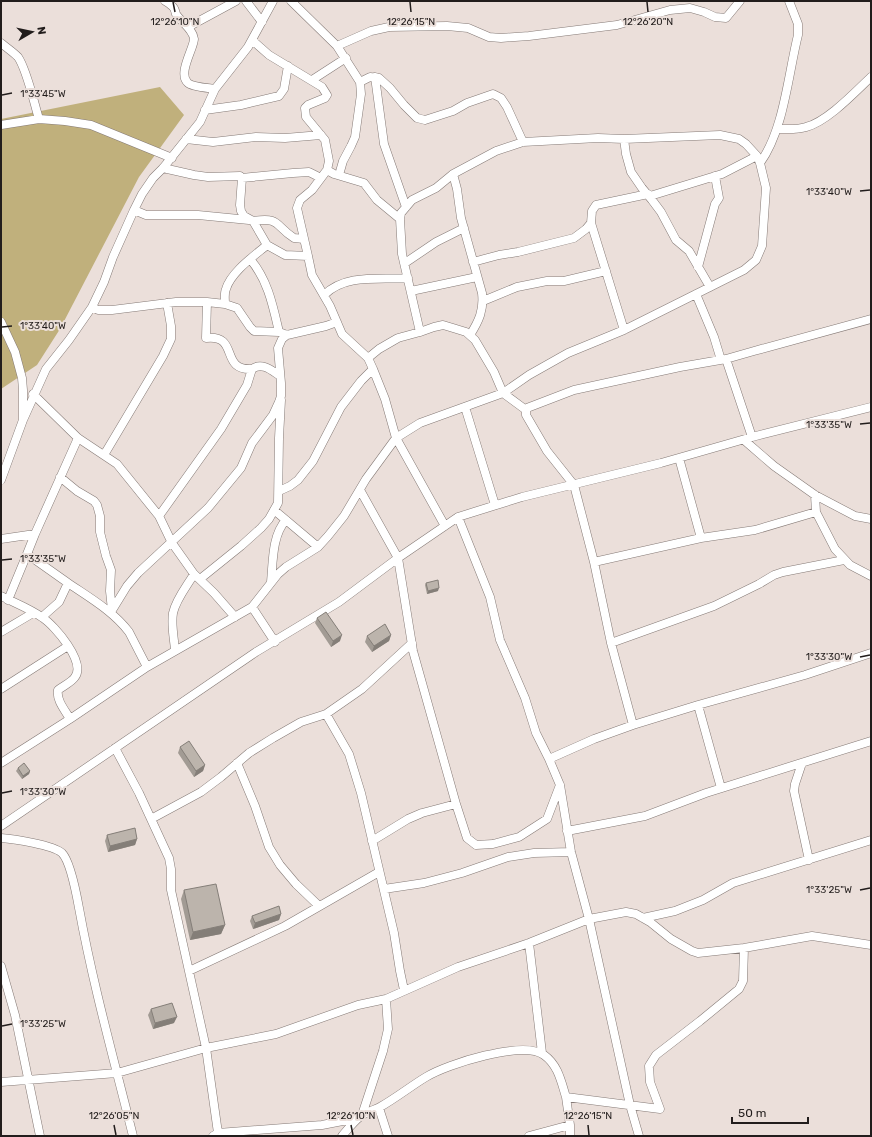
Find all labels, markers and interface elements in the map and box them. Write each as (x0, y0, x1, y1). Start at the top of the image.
north arrow (12, 12, 52, 52)
text: 12°26'10"N (150, 16, 200, 28)
text: 12°26'15"N (387, 16, 435, 28)
text: 12°26'20"N (623, 16, 673, 28)
text: N (34, 26, 48, 36)
text: 1°33'45"W (20, 88, 66, 100)
text: 1°33'40"W (806, 186, 852, 198)
text: 1°33'40"W (20, 320, 66, 332)
text: 1°33'35"W (806, 419, 852, 431)
text: 1°33'35"W (20, 553, 66, 565)
text: 1°33'30"W (806, 651, 852, 663)
text: 1°33'30"W (20, 786, 66, 798)
text: 1°33'25"W (806, 884, 852, 896)
text: 1°33'25"W (20, 1018, 66, 1030)
scale bar (732, 1099, 808, 1125)
text: 50 m (738, 1106, 766, 1120)
text: 12°26'05"N (89, 1110, 139, 1122)
text: 12°26'10"N (326, 1110, 376, 1122)
text: 12°26'15"N (564, 1110, 612, 1122)

